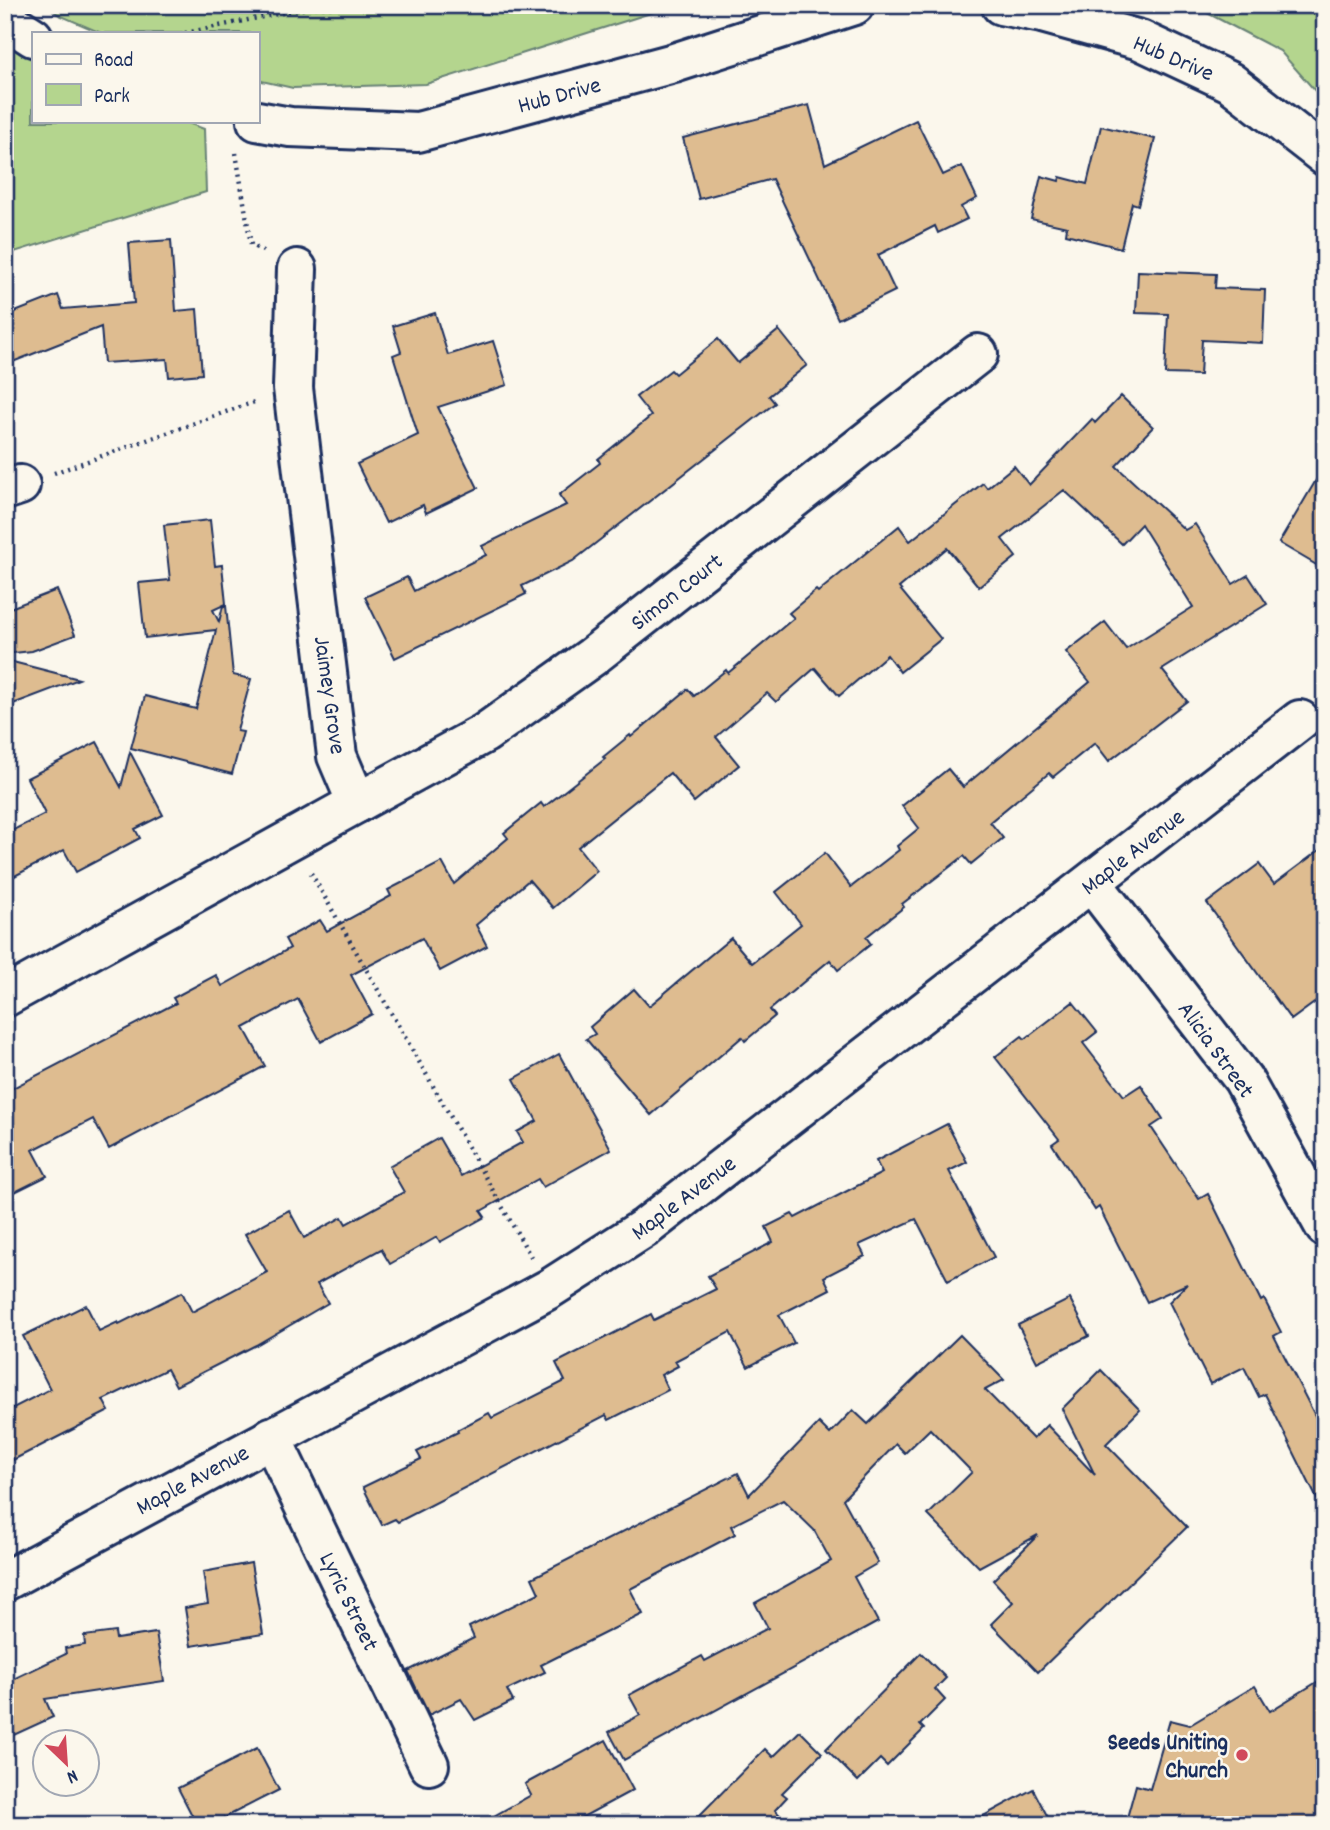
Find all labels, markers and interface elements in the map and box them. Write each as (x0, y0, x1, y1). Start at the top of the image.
street label: Hub Drive (1127, 28, 1218, 92)
legend (32, 32, 259, 122)
text: Road (94, 47, 133, 77)
street label: Hub Drive (514, 70, 605, 124)
text: Park (94, 83, 130, 113)
street label: Simon Court (624, 546, 732, 640)
street label: Jaimey Grove (303, 634, 353, 757)
street label: Maple Avenue (1075, 802, 1193, 905)
street label: Alicia Street (1168, 995, 1261, 1106)
street label: Maple Avenue (625, 1149, 744, 1250)
street label: Maple Avenue (131, 1438, 256, 1526)
street label: Lyric Street (309, 1547, 386, 1658)
place label: Seeds Uniting Church (1108, 1727, 1228, 1789)
north arrow (32, 1728, 102, 1798)
marker: Seeds Uniting Church (1234, 1747, 1250, 1763)
text: N (62, 1761, 82, 1789)

